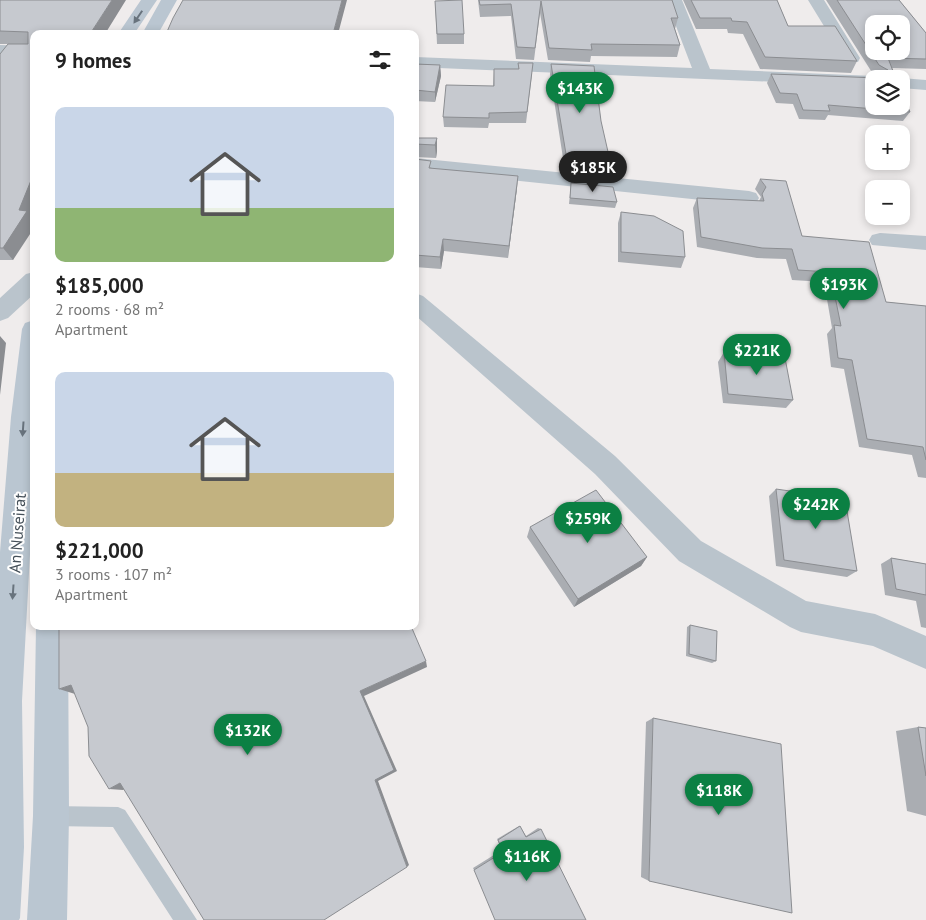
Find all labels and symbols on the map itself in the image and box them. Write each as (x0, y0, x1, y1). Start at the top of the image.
one-way arrow (133, 10, 143, 24)
pin: $143K (545, 72, 615, 114)
pin: $185K (558, 150, 628, 193)
pin: $193K (809, 268, 879, 310)
pin: $221K (722, 334, 792, 376)
one-way arrow (19, 422, 27, 438)
pin: $242K (781, 488, 851, 530)
street label: An Nuseirat (4, 492, 30, 573)
pin: $259K (553, 502, 623, 544)
one-way arrow (9, 584, 17, 600)
pin: $132K (213, 714, 283, 756)
pin: $118K (684, 774, 754, 816)
pin: $116K (492, 840, 562, 882)

